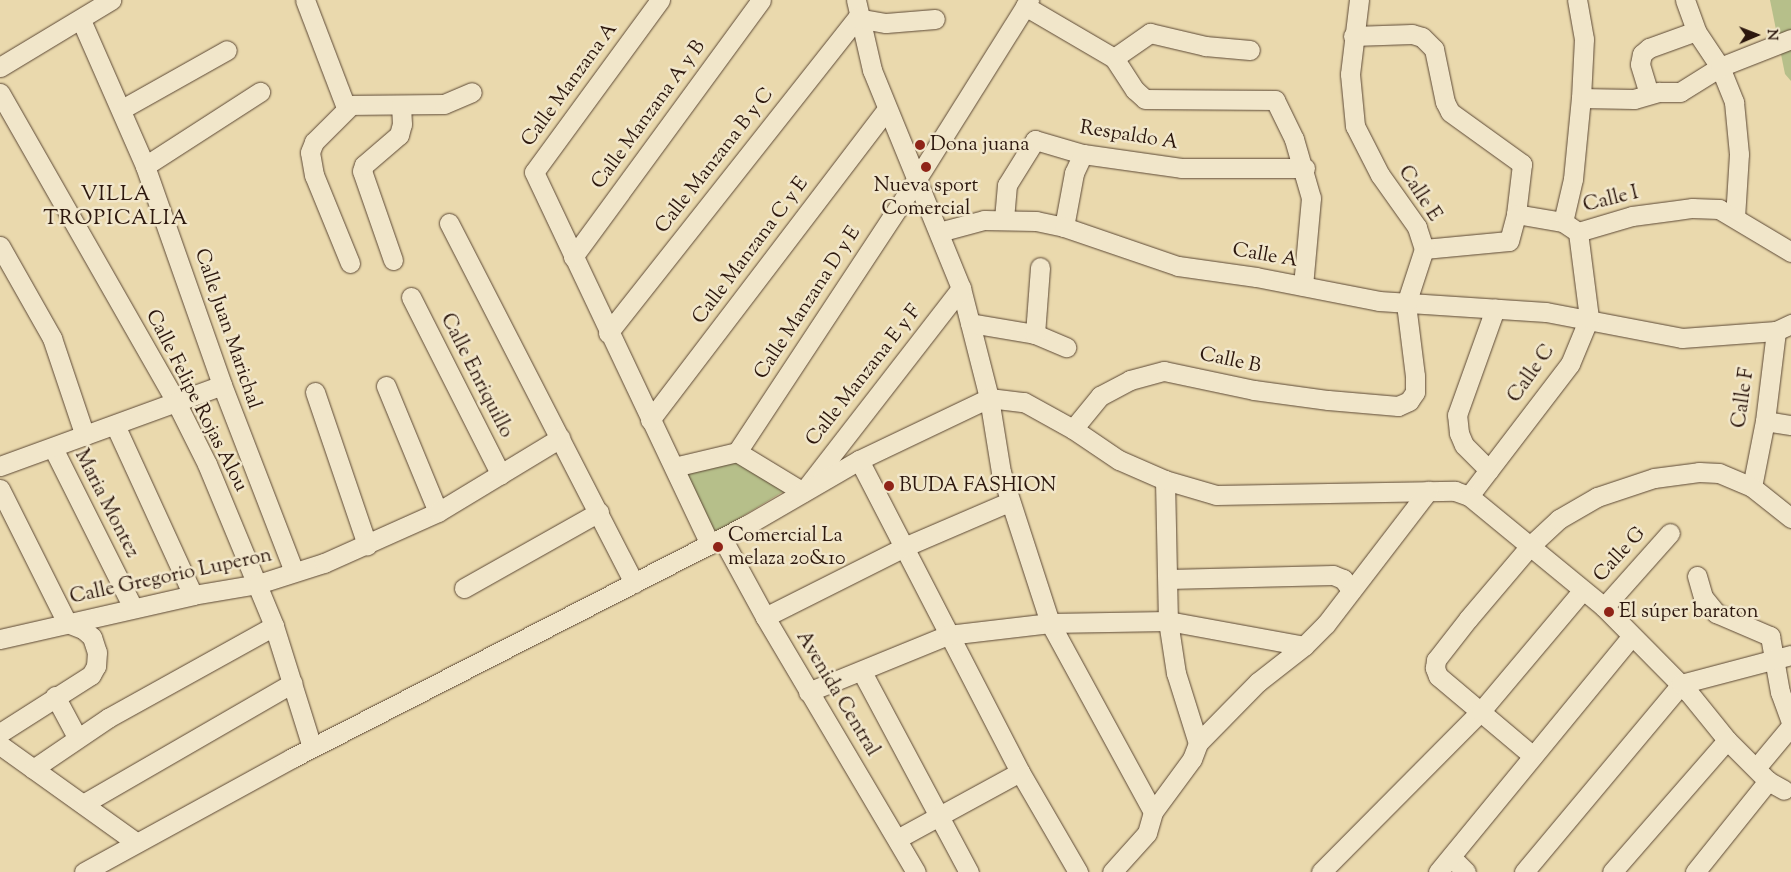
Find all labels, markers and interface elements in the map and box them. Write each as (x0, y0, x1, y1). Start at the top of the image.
north arrow (1731, 10, 1781, 60)
street label: Calle Manzana A (517, 18, 623, 152)
text: N (1761, 29, 1781, 41)
street label: Calle Manzana A y B (587, 36, 711, 194)
street label: Calle Manzana B y C (651, 83, 779, 239)
street label: Respaldo A (1078, 116, 1180, 156)
place label: Dona juana (930, 133, 1029, 157)
marker: Dona juana (914, 139, 926, 151)
marker: Nueva sport Comercial (920, 161, 932, 173)
street label: Calle E (1392, 162, 1446, 226)
street label: Calle Manzana C y E (688, 173, 814, 329)
place label: Nueva sport Comercial (874, 175, 978, 222)
district label: VILLA TROPICALIA (42, 182, 190, 232)
street label: Calle I (1581, 182, 1641, 218)
street label: Calle Manzana D y E (750, 222, 866, 384)
street label: Calle A (1230, 238, 1300, 274)
street label: Calle Juan Marichal (188, 246, 266, 412)
street label: Calle Manzana E y F (801, 301, 927, 451)
street label: Calle Felipe Rojas Alou (140, 306, 252, 496)
street label: Calle Enriquillo (434, 310, 518, 442)
street label: Calle C (1503, 340, 1561, 408)
street label: Calle B (1197, 343, 1263, 379)
street label: Calle F (1728, 366, 1760, 430)
street label: Maria Montez (68, 446, 144, 562)
place label: BUDA FASHION (899, 474, 1056, 498)
marker: BUDA FASHION (883, 480, 895, 492)
street label: Calle G (1589, 522, 1651, 588)
place label: Comercial La melaza 20&10 (728, 524, 845, 571)
marker: Comercial La melaza 20&10 (712, 541, 724, 553)
street label: Calle Gregorio Luperon (68, 544, 274, 610)
place label: El súper baraton (1619, 600, 1758, 624)
marker: El súper baraton (1603, 606, 1615, 618)
street label: Avenida Central (790, 627, 884, 761)

